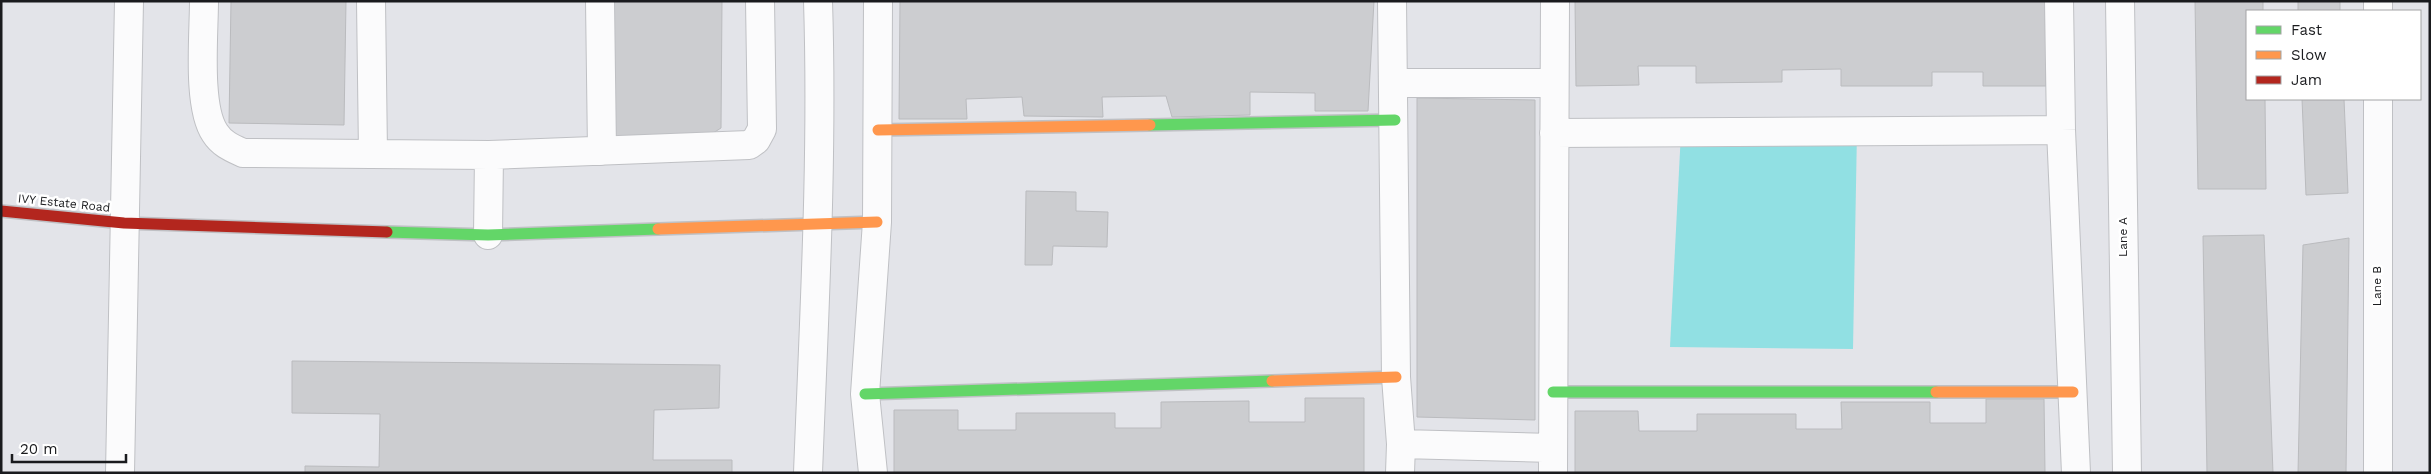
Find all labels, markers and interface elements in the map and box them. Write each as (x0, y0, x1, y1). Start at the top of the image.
legend (2246, 10, 2421, 100)
text: Fast (2291, 21, 2323, 39)
text: Slow (2291, 46, 2327, 64)
text: Jam (2291, 71, 2322, 89)
street label: IVY Estate Road (17, 191, 111, 215)
street label: Lane A (2116, 217, 2130, 257)
street label: Lane B (2370, 266, 2384, 306)
scale bar (12, 432, 126, 464)
text: 20 m (20, 440, 58, 458)

